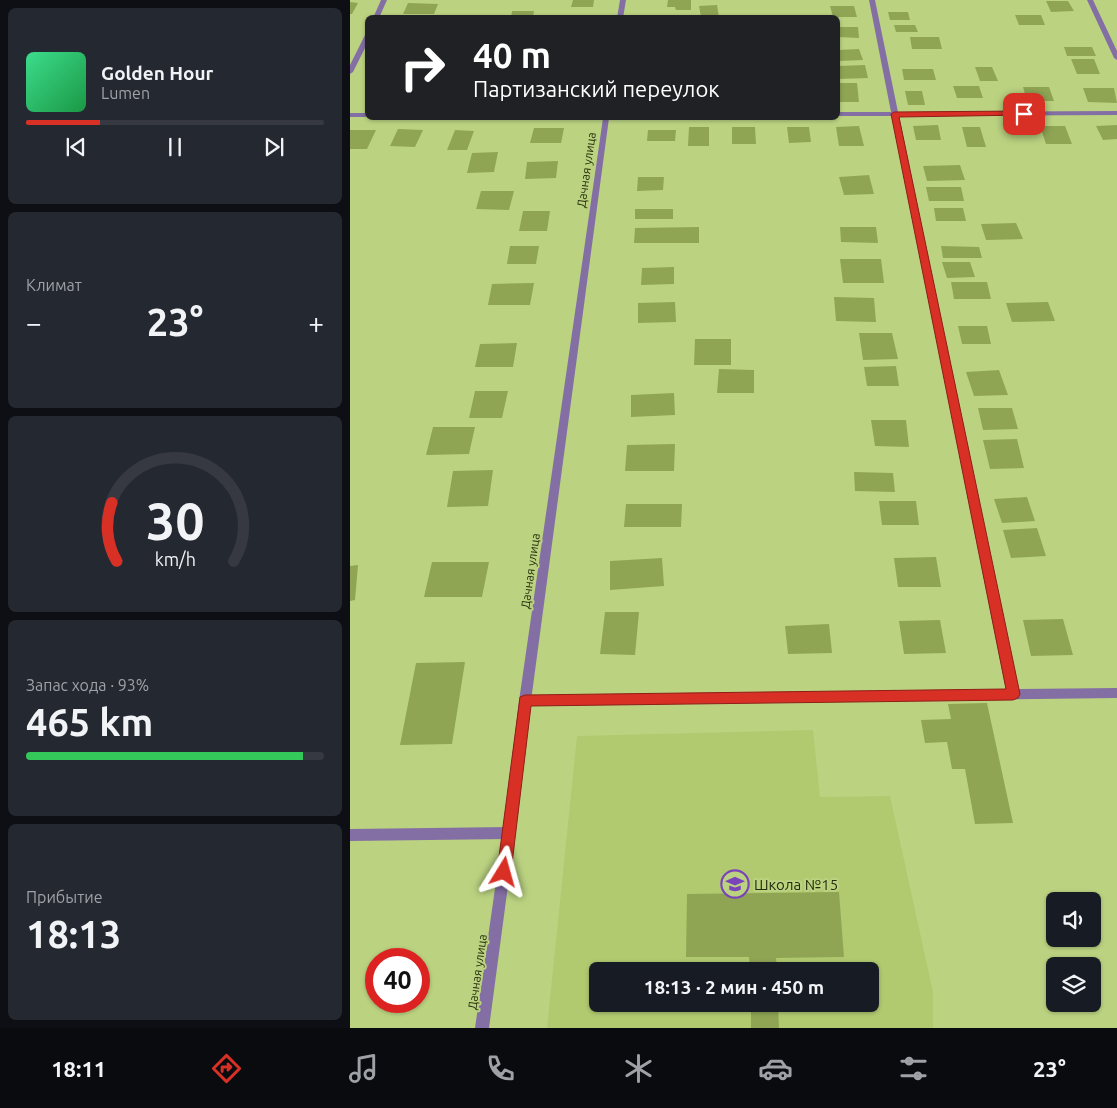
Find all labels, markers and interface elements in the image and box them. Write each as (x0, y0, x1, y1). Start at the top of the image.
icon: right (390, 35, 455, 100)
text: 40 m (473, 35, 551, 75)
text: Golden Hour (101, 62, 213, 84)
text: Партизанский переулок (473, 76, 720, 101)
text: Lumen (101, 84, 150, 102)
pin (1003, 93, 1045, 135)
icon: arrive (1010, 100, 1038, 128)
street label: Дачная улица (574, 131, 598, 209)
icon: previous (62, 133, 90, 161)
icon: pause (161, 133, 189, 161)
icon: next (260, 133, 288, 161)
text: Климат (26, 276, 82, 294)
text: 23° (147, 301, 203, 343)
text: − (26, 307, 42, 338)
text: + (308, 307, 324, 338)
text: 30 (146, 492, 204, 550)
street label: Дачная улица (518, 532, 542, 610)
text: km/h (154, 549, 196, 569)
text: Запас хода · 93% (26, 676, 149, 694)
text: 465 km (26, 701, 153, 743)
position arrow (477, 845, 529, 897)
school or university icon: Школа №15 (720, 869, 750, 899)
place label: Школа №15 (754, 876, 838, 893)
text: Прибытие (26, 888, 103, 906)
map controls (1046, 892, 1101, 1012)
button: sound (1046, 892, 1101, 947)
text: 18:13 (26, 913, 121, 955)
street label: Дачная улица (465, 933, 489, 1011)
speed limit sign: 40 (365, 948, 430, 1013)
button: layers (1046, 957, 1101, 1012)
text: 18:13 · 2 мин · 450 m (644, 976, 824, 998)
icon: directions (209, 1051, 244, 1086)
icon: music (346, 1051, 381, 1086)
icon: phone (483, 1051, 518, 1086)
icon: climate (621, 1051, 656, 1086)
icon: car (758, 1051, 793, 1086)
icon: filters (896, 1051, 931, 1086)
text: 18:11 (51, 1056, 106, 1081)
text: 23° (1033, 1056, 1066, 1081)

